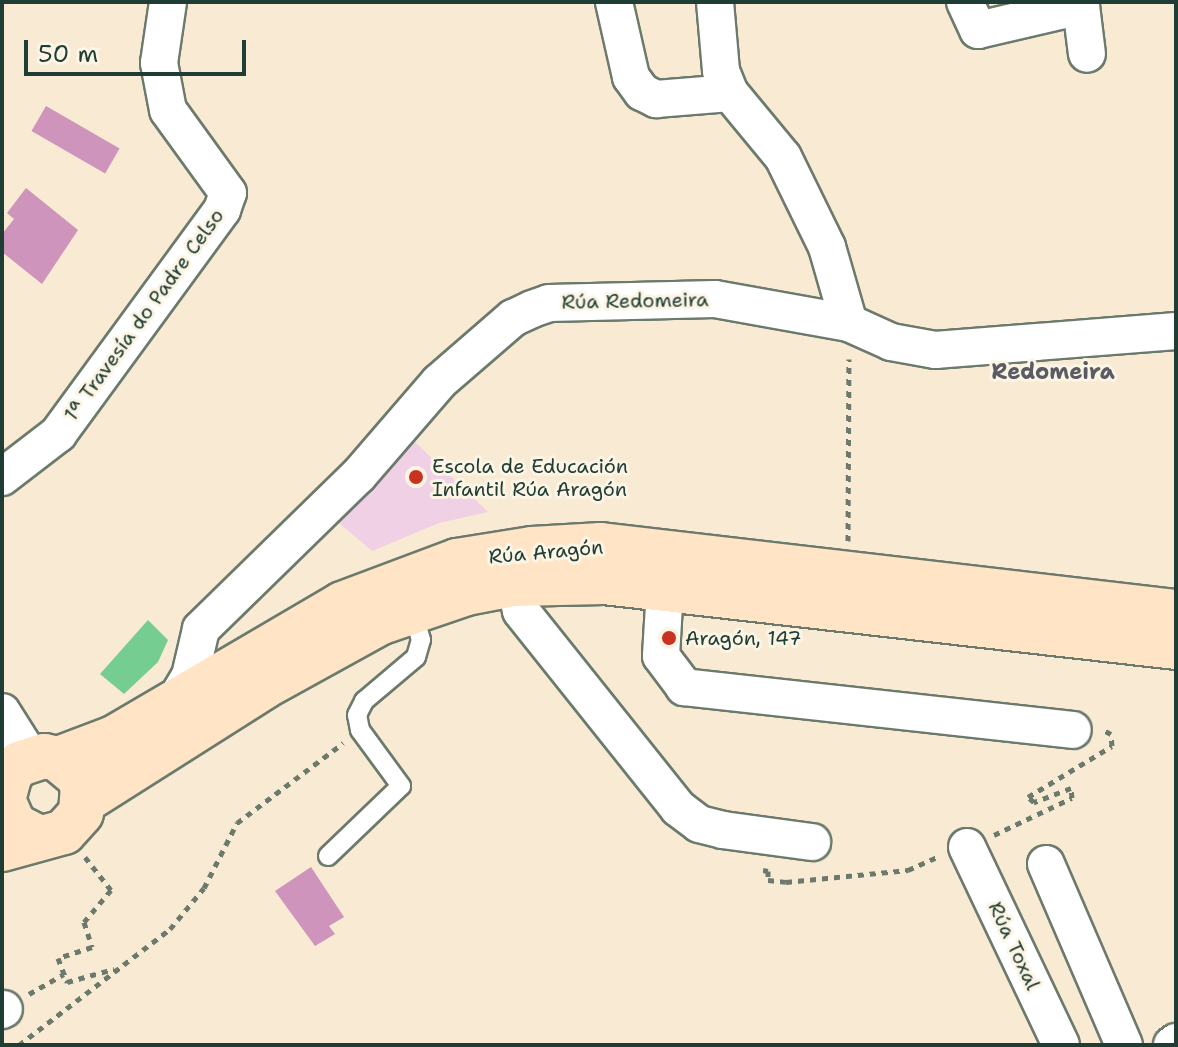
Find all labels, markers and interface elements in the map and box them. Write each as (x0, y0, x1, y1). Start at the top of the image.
scale bar (28, 24, 250, 74)
text: 50 m (38, 38, 98, 70)
street label: 1ª Travesía do Padre Celso (59, 204, 229, 426)
street label: Rúa Redomeira (561, 288, 709, 314)
district label: Redomeira (991, 359, 1115, 385)
place label: Escola de Educación Infantil Rúa Aragón (432, 454, 628, 501)
marker: Escola de Educación Infantil Rúa Aragón (407, 468, 425, 486)
street label: Rúa Aragón (488, 535, 604, 569)
place label: Aragón, 147 (685, 626, 802, 650)
marker: Aragón, 147 (660, 629, 678, 647)
street label: Rúa Toxal (983, 898, 1045, 994)

